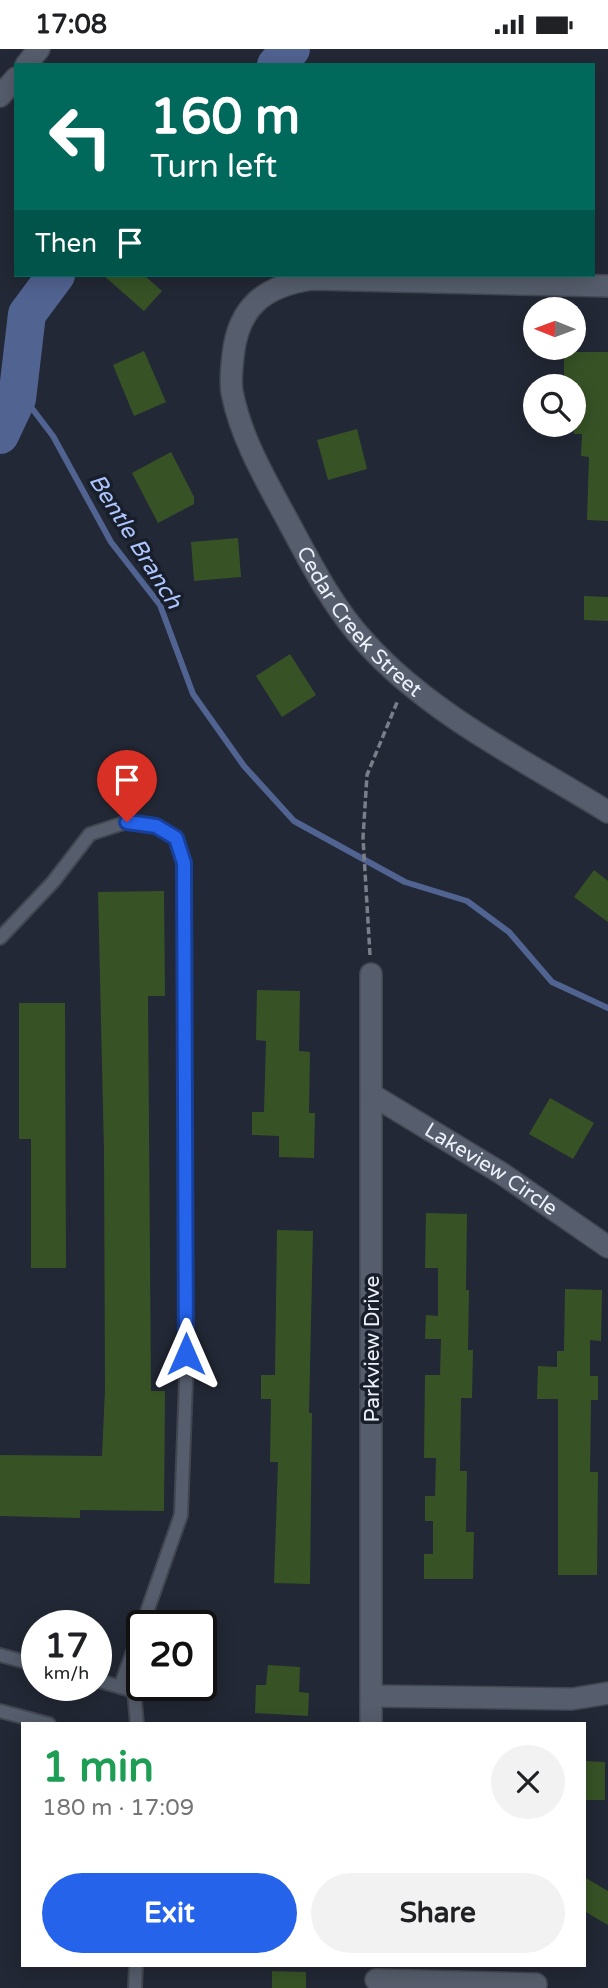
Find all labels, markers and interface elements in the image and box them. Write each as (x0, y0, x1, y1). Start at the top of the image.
text: 17:08 (35, 9, 107, 40)
text: 160 m (150, 88, 300, 147)
icon: left (35, 91, 126, 182)
text: Turn left (150, 148, 277, 186)
icon: arrive (111, 224, 149, 262)
text: Then (35, 228, 97, 259)
north arrow (523, 297, 586, 361)
map controls (523, 297, 586, 437)
button: search (523, 374, 586, 437)
water label: Bentle Branch (83, 469, 188, 615)
street label: Cedar Creek Street (291, 542, 427, 703)
pin (97, 750, 157, 822)
icon: arrive (108, 761, 146, 799)
street label: Lakeview Circle (420, 1118, 562, 1221)
street label: Parkview Drive (360, 1275, 385, 1422)
position arrow (149, 1317, 223, 1391)
speed limit sign: 20 (126, 1610, 217, 1701)
text: 17 (45, 1625, 88, 1667)
text: km/h (44, 1662, 89, 1684)
text: 1 min (42, 1742, 154, 1793)
button: close (491, 1745, 565, 1819)
text: 180 m · 17:09 (42, 1794, 194, 1822)
button: Exit (42, 1873, 297, 1953)
button: Share (311, 1873, 565, 1953)

